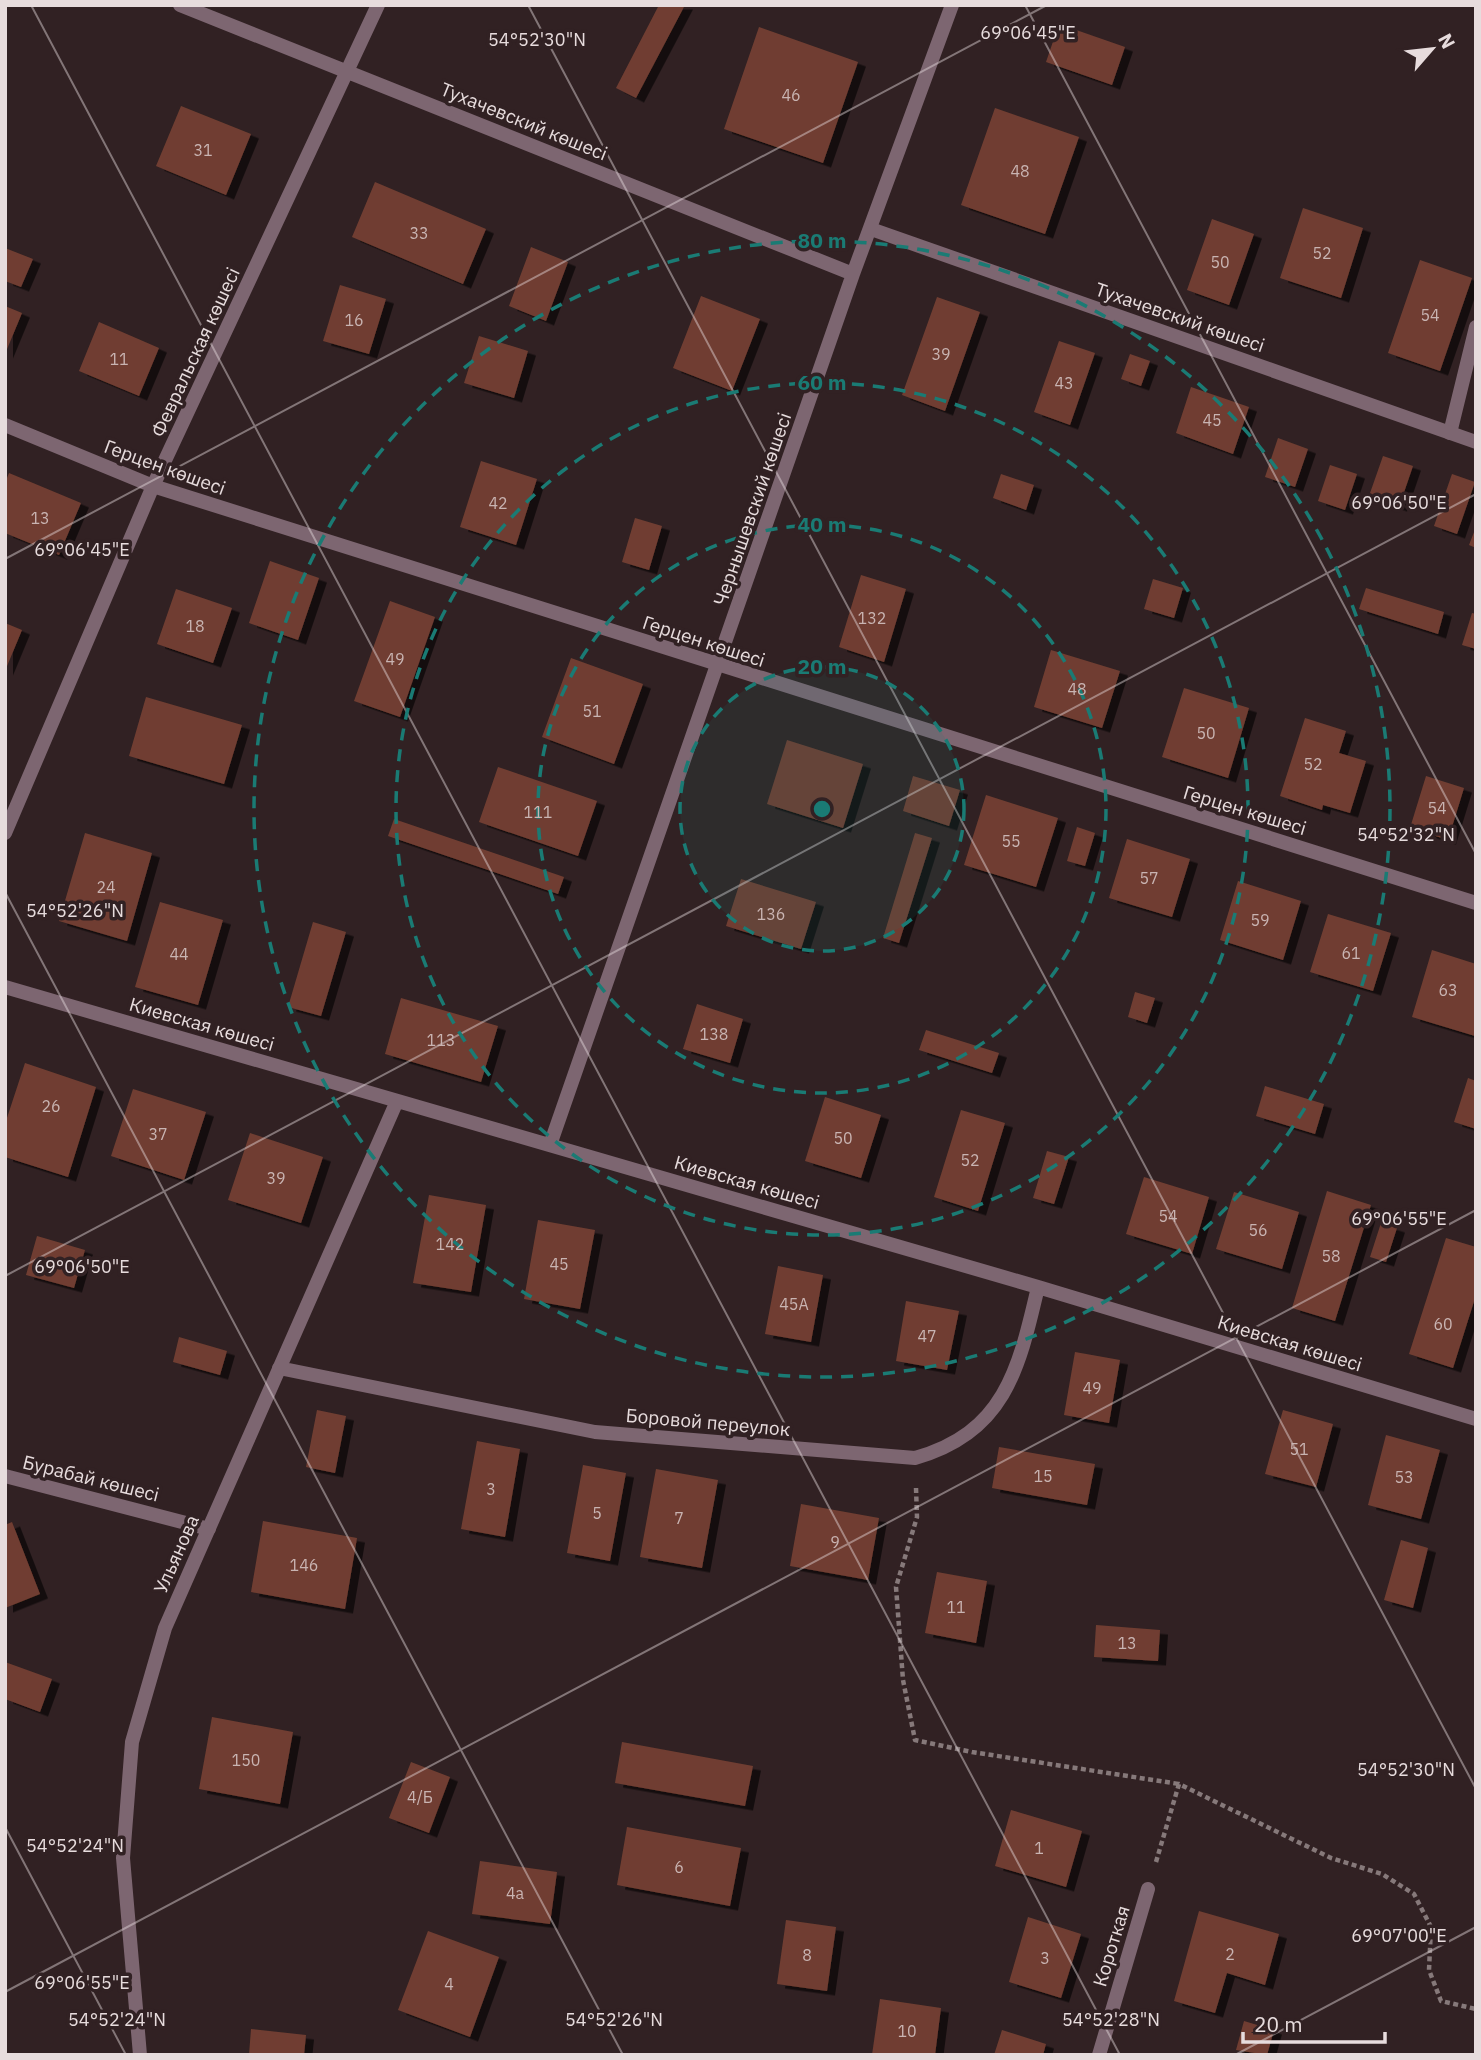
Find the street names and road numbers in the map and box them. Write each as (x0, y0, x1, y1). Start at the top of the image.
street label: Тухачевский көшесі (437, 77, 611, 165)
street label: Февральская көшесі (145, 263, 245, 441)
street label: Тухачевский көшесі (1092, 277, 1268, 357)
street label: Чернышевский көшесі (708, 409, 796, 609)
street label: Герцен көшесі (101, 434, 229, 500)
street label: Герцен көшесі (640, 610, 768, 672)
street label: Герцен көшесі (1181, 780, 1309, 840)
street label: Киевская көшесі (127, 992, 277, 1056)
street label: Киевская көшесі (672, 1150, 822, 1214)
street label: Киевская көшесі (1215, 1310, 1365, 1376)
street label: Боровой переулок (625, 1403, 791, 1441)
street label: Бурабай көшесі (20, 1449, 162, 1507)
street label: Ульянова (148, 1511, 204, 1597)
street label: Короткая (1087, 1902, 1135, 1990)

